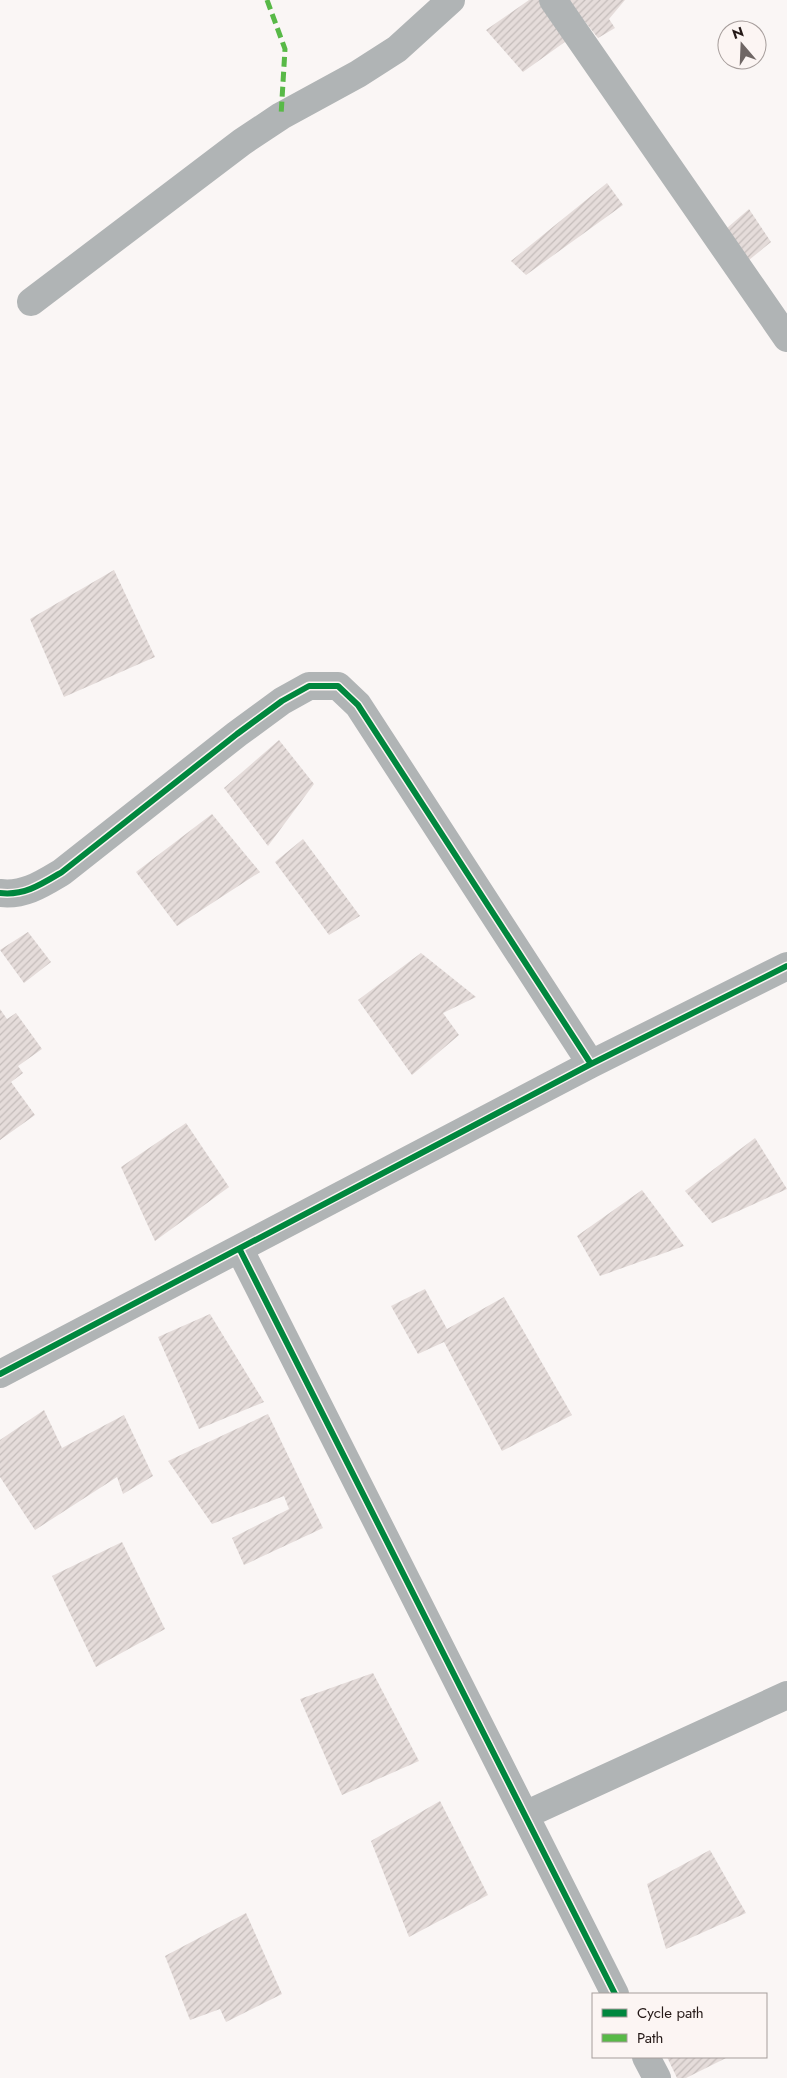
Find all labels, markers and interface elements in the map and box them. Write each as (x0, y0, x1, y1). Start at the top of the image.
north arrow (717, 20, 767, 70)
text: N (729, 21, 746, 44)
legend (592, 1993, 767, 2058)
text: Cycle path (637, 2002, 704, 2024)
text: Path (637, 2027, 663, 2049)

